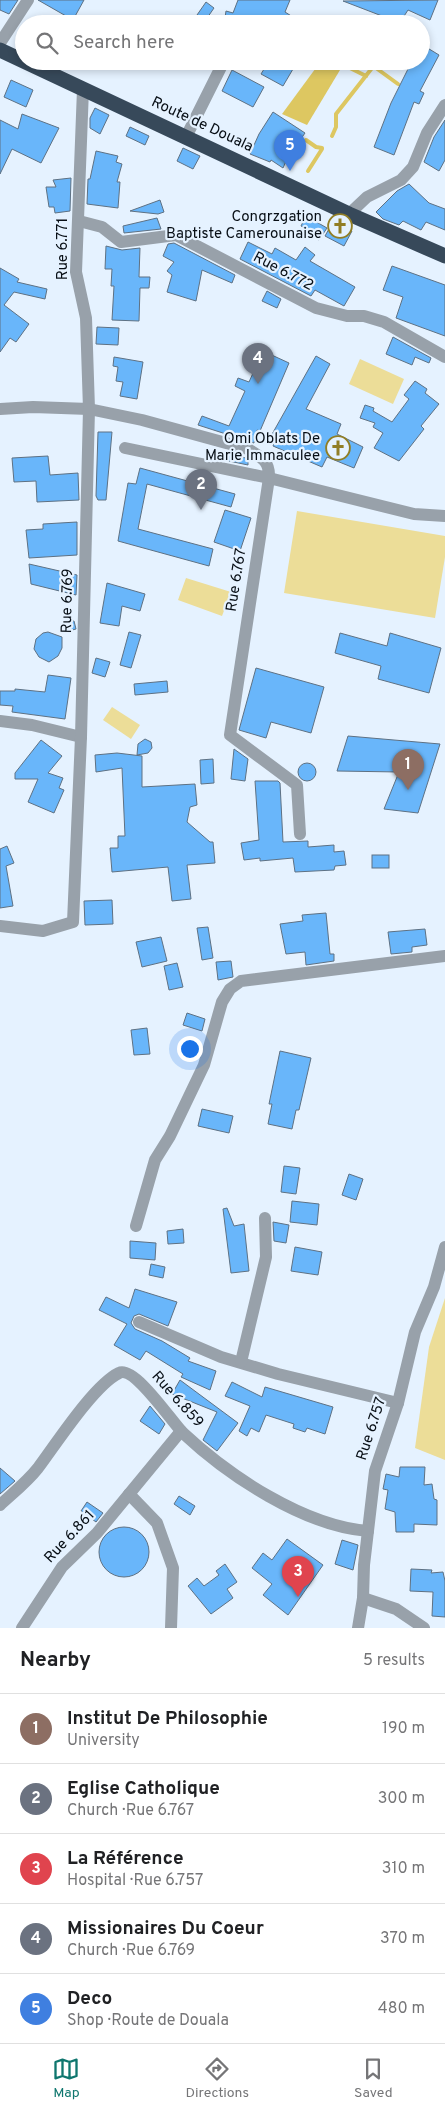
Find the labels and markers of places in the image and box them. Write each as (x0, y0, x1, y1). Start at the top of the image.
pin: 5 (274, 130, 306, 171)
place label: Congrzgation Baptiste Camerounaise (166, 208, 322, 244)
church icon: Congrzgation Baptiste Camerounaise (327, 213, 353, 239)
pin: 4 (242, 343, 274, 384)
place label: Omi Oblats De Marie Immaculee (205, 430, 320, 466)
church icon: Omi Oblats De Marie Immaculee (325, 435, 351, 461)
pin: 2 (185, 469, 217, 510)
pin: 1 (392, 749, 424, 790)
pin: 3 (282, 1556, 314, 1597)

